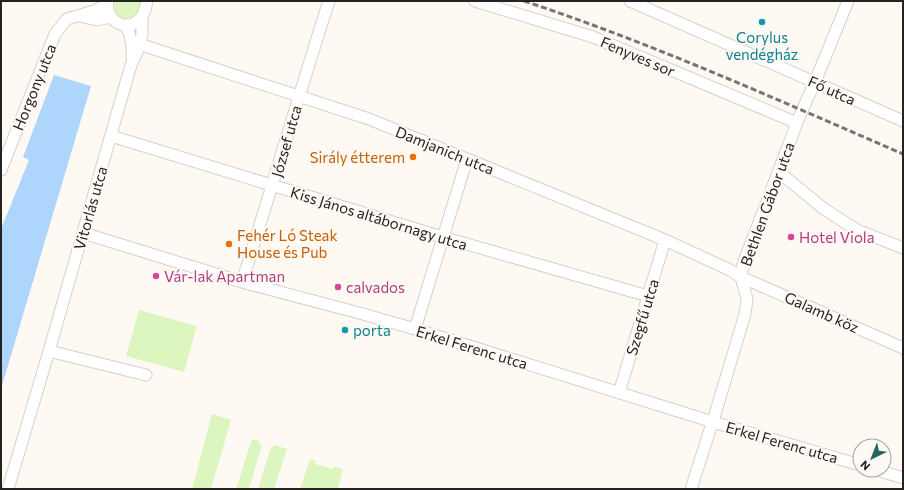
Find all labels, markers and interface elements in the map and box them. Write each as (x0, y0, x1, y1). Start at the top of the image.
marker: Corylus vendégház (757, 17, 767, 27)
place label: Corylus vendégház (726, 28, 798, 63)
street label: Fenyves sor (598, 32, 678, 80)
street label: Horgony utca (8, 41, 60, 133)
street label: Fő utca (806, 72, 858, 108)
street label: József utca (267, 103, 305, 179)
street label: Damjanich utca (393, 122, 497, 178)
street label: Bethlen Gábor utca (736, 140, 798, 268)
place label: Sirály étterem (310, 148, 405, 166)
marker: Sirály étterem (408, 152, 418, 162)
street label: Vitorlás utca (69, 164, 111, 252)
street label: Kiss János altábornagy utca (288, 182, 470, 254)
place label: Fehér Ló Steak House és Pub (237, 226, 338, 261)
place label: Hotel Viola (799, 228, 875, 246)
marker: Hotel Viola (786, 232, 796, 242)
marker: Fehér Ló Steak House és Pub (224, 239, 234, 249)
place label: Vár-lak Apartman (164, 267, 285, 285)
marker: Vár-lak Apartman (151, 271, 161, 281)
street label: Szegfű utca (622, 277, 662, 357)
place label: calvados (346, 278, 405, 296)
marker: calvados (333, 282, 343, 292)
street label: Galamb köz (782, 288, 862, 336)
place label: porta (353, 321, 391, 339)
street label: Erkel Ferenc utca (414, 321, 530, 373)
marker: porta (340, 325, 350, 335)
street label: Erkel Ferenc utca (724, 417, 840, 467)
north arrow (852, 438, 892, 478)
text: N (857, 458, 872, 473)

